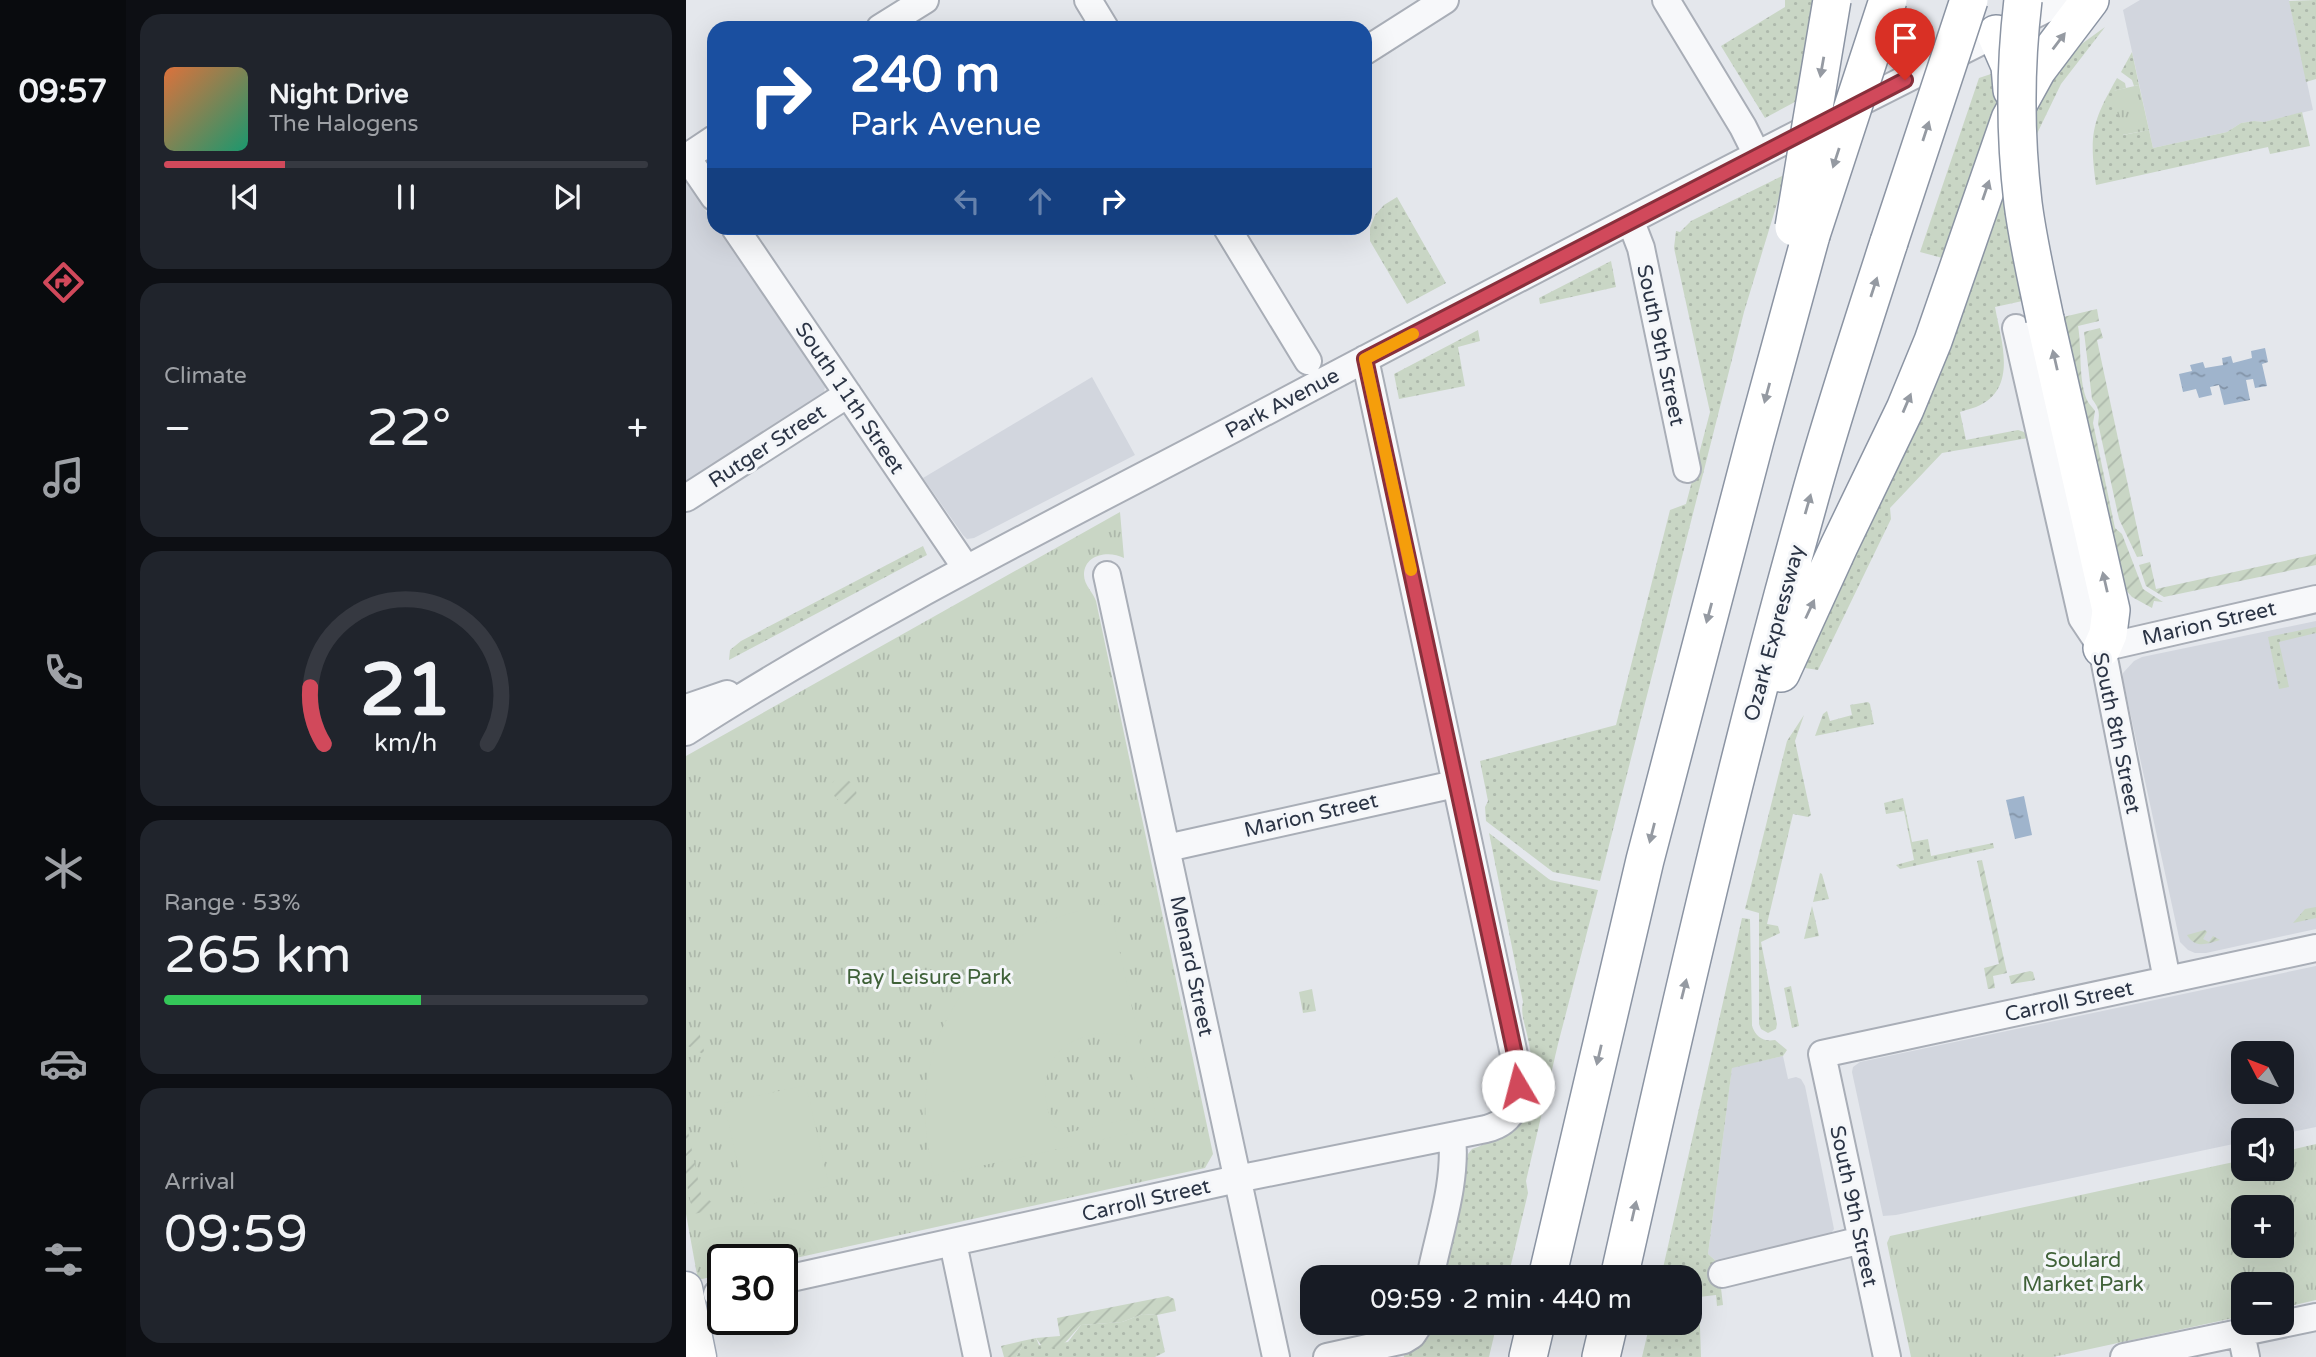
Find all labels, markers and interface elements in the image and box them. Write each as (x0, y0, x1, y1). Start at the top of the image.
pin (1875, 8, 1935, 80)
icon: arrive (1886, 19, 1924, 57)
one-way arrow (2051, 32, 2065, 50)
text: 240 m (850, 46, 1000, 105)
icon: right (735, 49, 826, 140)
one-way arrow (1816, 56, 1827, 78)
text: 09:57 (19, 73, 107, 111)
text: Night Drive (269, 79, 409, 110)
text: Park Avenue (850, 106, 1041, 144)
text: The Halogens (269, 110, 418, 138)
one-way arrow (1921, 120, 1931, 141)
one-way arrow (1830, 148, 1840, 169)
icon: previous (226, 178, 264, 216)
icon: pause (387, 178, 425, 216)
icon: next (548, 178, 586, 216)
one-way arrow (1981, 179, 1992, 200)
icon: left (948, 182, 986, 220)
icon: ahead (1021, 182, 1059, 220)
icon: right (1094, 182, 1132, 220)
icon: directions (39, 258, 88, 307)
street label: South 9th Street (1631, 262, 1690, 428)
one-way arrow (1870, 276, 1880, 297)
street label: South 11th Street (790, 318, 910, 479)
one-way arrow (2049, 349, 2060, 371)
text: Climate (164, 362, 247, 390)
street label: Park Avenue (1221, 363, 1344, 444)
one-way arrow (1761, 382, 1772, 404)
one-way arrow (1901, 393, 1913, 413)
text: 22° (366, 397, 451, 460)
street label: Rutger Street (704, 399, 830, 493)
text: − (164, 406, 191, 452)
text: + (627, 406, 648, 452)
icon: music (39, 453, 88, 502)
one-way arrow (1803, 494, 1813, 515)
street label: Ozark Expressway (1739, 542, 1810, 724)
one-way arrow (2099, 571, 2110, 593)
street label: Marion Street (2140, 596, 2278, 651)
one-way arrow (1804, 599, 1816, 619)
one-way arrow (1703, 602, 1714, 624)
icon: phone (39, 648, 88, 697)
text: 21 (360, 648, 452, 736)
street label: South 8th Street (2087, 650, 2146, 816)
text: km/h (375, 728, 437, 758)
street label: Marion Street (1242, 788, 1380, 843)
one-way arrow (1646, 822, 1657, 844)
icon: climate (39, 844, 88, 893)
text: Range · 53% (164, 889, 300, 917)
street label: Menard Street (1164, 894, 1219, 1039)
text: 265 km (164, 924, 352, 987)
park label: Ray Leisure Park (846, 965, 1012, 990)
street label: Carroll Street (2002, 976, 2136, 1027)
one-way arrow (1679, 978, 1690, 1000)
icon: car (39, 1039, 88, 1088)
north arrow (2231, 1041, 2294, 1104)
map controls (2231, 1041, 2294, 1335)
one-way arrow (1594, 1044, 1605, 1066)
position arrow (1481, 1049, 1555, 1123)
button: sound (2231, 1118, 2294, 1181)
street label: South 9th Street (1824, 1123, 1883, 1289)
text: Arrival (164, 1168, 235, 1196)
street label: Carroll Street (1080, 1174, 1213, 1227)
button: + (2231, 1195, 2294, 1258)
one-way arrow (1629, 1200, 1640, 1222)
text: 09:59 (164, 1203, 308, 1266)
icon: filters (39, 1235, 88, 1284)
speed limit sign: 30 (707, 1244, 798, 1335)
park label: Soulard Market Park (2022, 1248, 2144, 1297)
button: − (2231, 1272, 2294, 1335)
text: 09:59 · 2 min · 440 m (1370, 1284, 1632, 1315)

